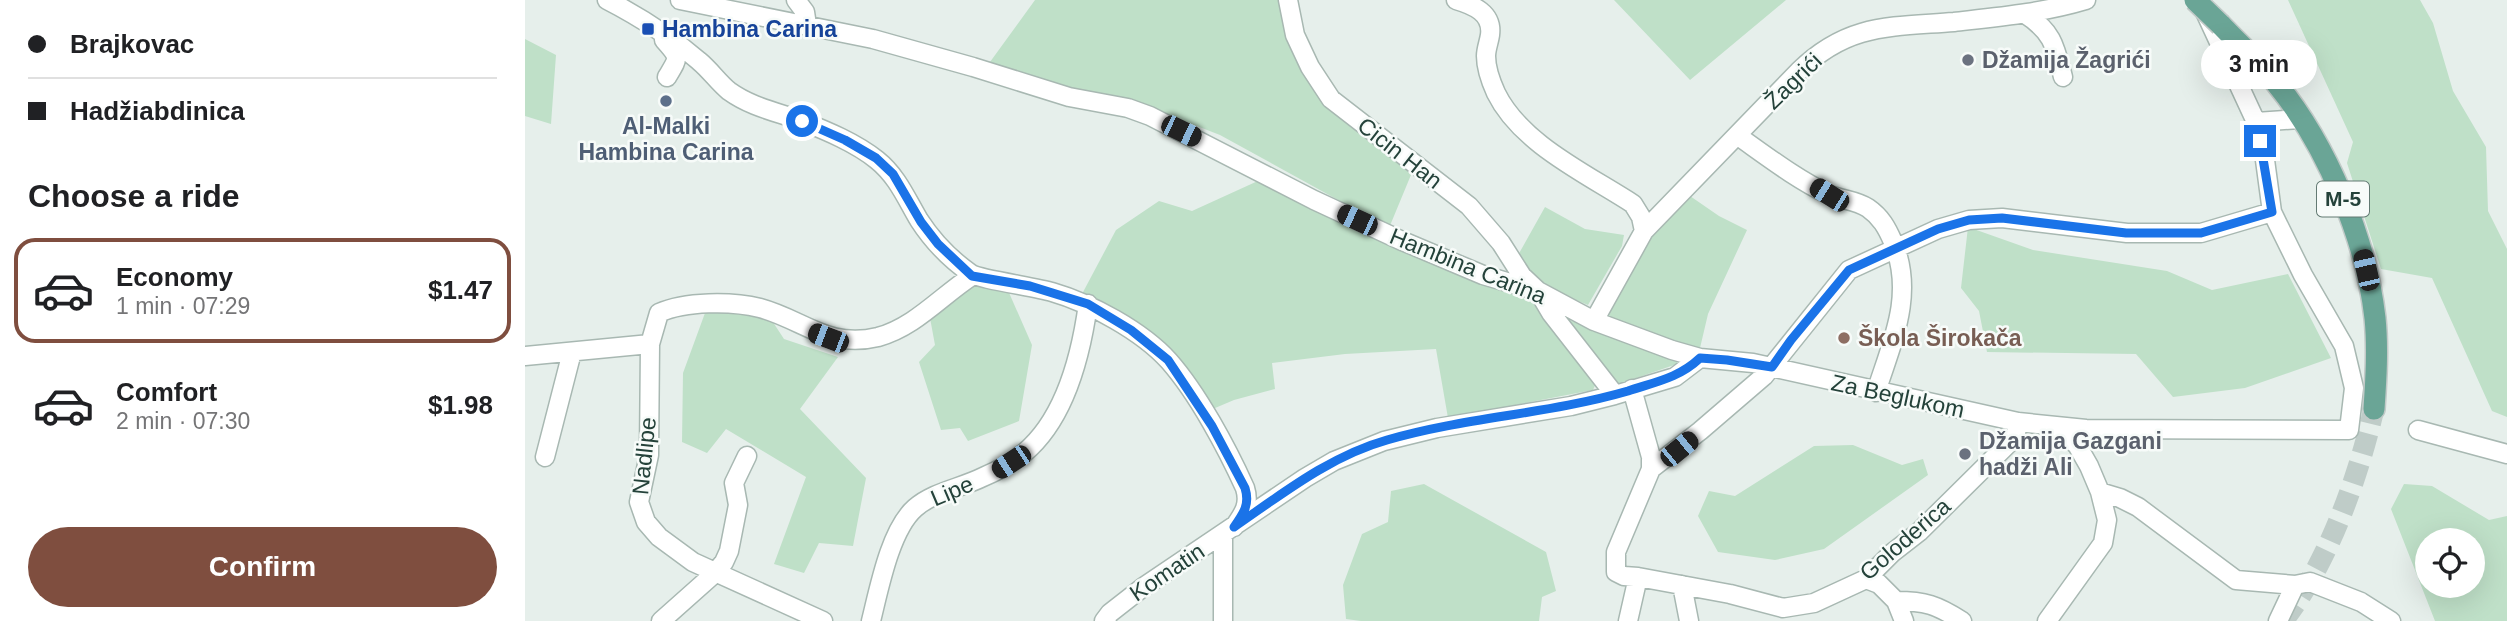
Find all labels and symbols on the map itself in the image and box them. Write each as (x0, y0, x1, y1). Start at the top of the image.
place label: Hambina Carina (662, 16, 837, 42)
marker: Hambina Carina (640, 21, 656, 37)
callout: 3 min (2202, 40, 2318, 88)
place label: Džamija Žagrići (1982, 46, 2151, 73)
street label: Žagrići (1759, 48, 1827, 114)
marker: Džamija Žagrići (1960, 52, 1976, 68)
marker: Al-Malki Hambina Carina (658, 93, 674, 109)
route start (786, 105, 818, 137)
car (1158, 112, 1205, 150)
street label: Cicin Han (1353, 112, 1447, 194)
place label: Al-Malki Hambina Carina (578, 113, 754, 165)
route end (2244, 125, 2276, 157)
car (1806, 175, 1853, 215)
road number: M-5 (2317, 182, 2369, 216)
car (1334, 202, 1381, 238)
street label: Hambina Carina (1386, 223, 1550, 309)
car (2352, 247, 2381, 293)
car (805, 321, 852, 355)
place label: Škola Širokača (1858, 324, 2022, 351)
marker: Škola Širokača (1836, 330, 1852, 346)
street label: Za Beglukom (1829, 369, 1967, 423)
street label: Nadlipe (627, 416, 661, 496)
car (1657, 428, 1702, 470)
place label: Džamija Gazgani hadži Ali (1979, 428, 2162, 480)
car (988, 442, 1035, 482)
marker: Džamija Gazgani hadži Ali (1957, 446, 1973, 462)
street label: Lipe (927, 471, 977, 511)
street label: Goloderica (1854, 493, 1956, 585)
street label: Komatin (1125, 538, 1209, 606)

